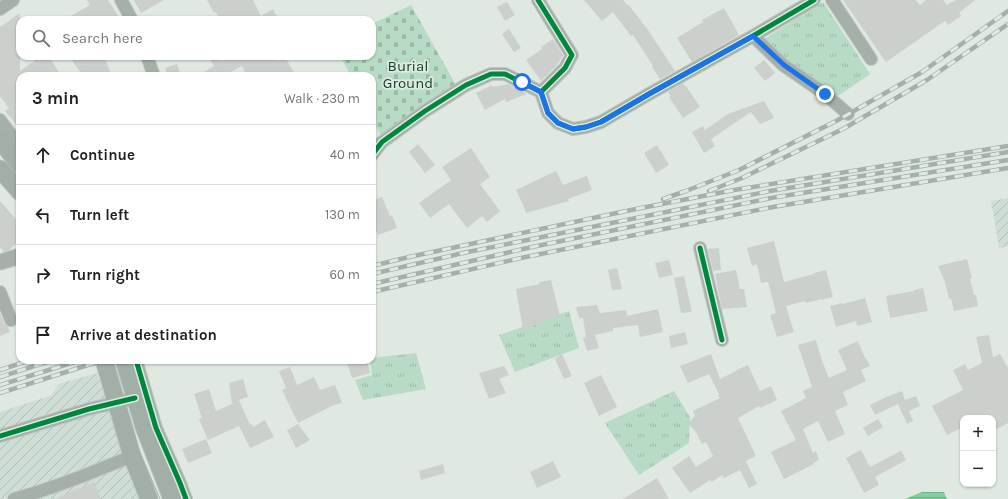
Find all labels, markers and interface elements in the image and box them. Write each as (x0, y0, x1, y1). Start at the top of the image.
search box (16, 16, 376, 60)
icon: search (30, 27, 52, 49)
text: Search here (62, 29, 143, 47)
park label: Burial Ground (383, 57, 433, 92)
route start (513, 73, 531, 91)
route end (816, 85, 834, 103)
text: 3 min (32, 88, 79, 108)
text: Walk · 230 m (284, 91, 360, 106)
icon: ahead (32, 144, 54, 166)
text: Continue (70, 146, 135, 164)
text: 40 m (330, 147, 360, 162)
icon: left (32, 204, 54, 226)
text: Turn left (70, 206, 129, 224)
text: 130 m (325, 207, 360, 222)
icon: right (32, 264, 54, 286)
text: Turn right (70, 266, 140, 284)
text: 60 m (330, 267, 360, 282)
icon: arrive (32, 324, 54, 346)
text: Arrive at destination (70, 326, 217, 344)
map controls (960, 415, 996, 487)
button: + (960, 415, 996, 451)
button: − (960, 451, 996, 487)

